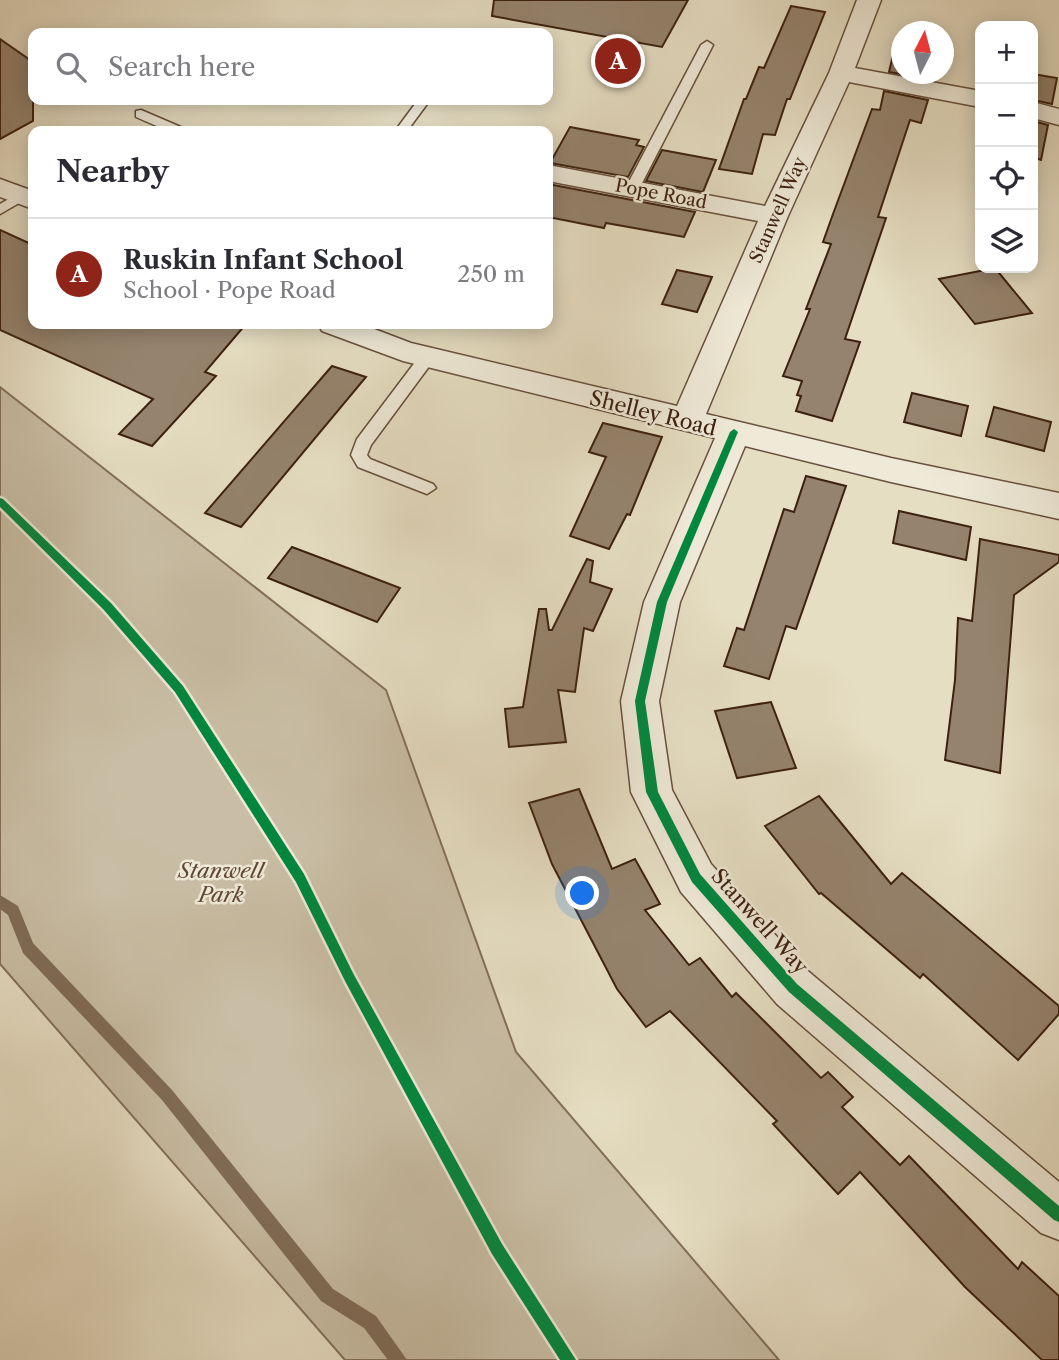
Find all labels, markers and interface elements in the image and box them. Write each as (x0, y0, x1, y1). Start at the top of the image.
north arrow (891, 21, 954, 84)
map controls (975, 21, 1038, 273)
button: + (975, 21, 1038, 84)
search box (28, 28, 553, 105)
pin: A (595, 35, 641, 87)
icon: search (52, 48, 90, 86)
text: Search here (108, 51, 255, 83)
button: − (975, 84, 1038, 147)
button: locate (975, 147, 1038, 210)
text: Nearby (56, 153, 169, 190)
street label: Stanwell Way (745, 153, 812, 267)
street label: Pope Road (613, 174, 709, 214)
button: layers (975, 210, 1038, 273)
text: Ruskin Infant School (123, 244, 403, 276)
text: A (70, 260, 88, 288)
text: 250 m (457, 260, 525, 288)
text: School · Pope Road (123, 276, 336, 304)
street label: Shelley Road (587, 385, 719, 441)
park label: Stanwell Park (176, 858, 266, 907)
street label: Stanwell Way (706, 863, 814, 979)
your location (565, 876, 599, 910)

